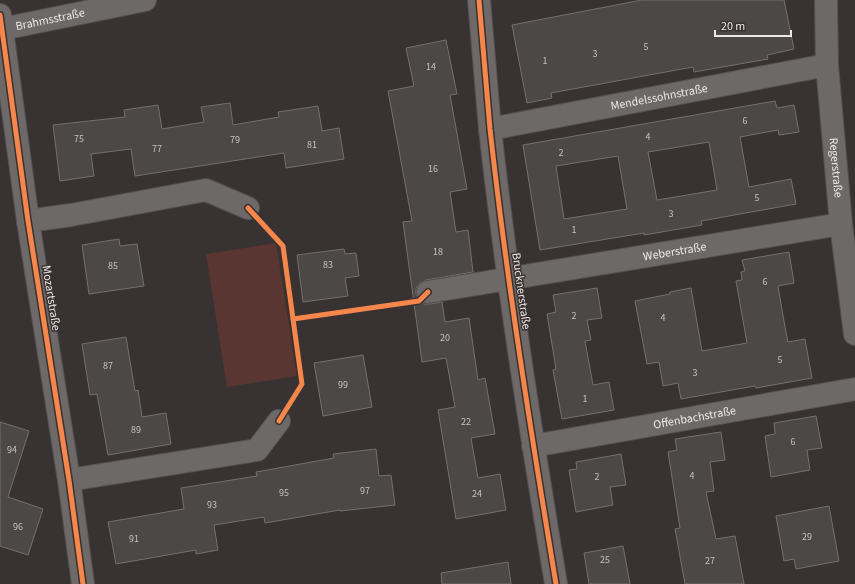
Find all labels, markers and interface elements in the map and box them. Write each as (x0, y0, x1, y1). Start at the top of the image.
street label: Brahmsstraße (14, 4, 86, 35)
scale bar (715, 12, 791, 38)
text: 20 m (721, 18, 745, 35)
house number: 5 (644, 40, 649, 54)
house number: 3 (593, 47, 598, 61)
house number: 1 (543, 54, 548, 68)
house number: 14 (426, 60, 436, 74)
street label: Mendelssohnstraße (609, 79, 709, 114)
house number: 6 (743, 114, 748, 128)
house number: 4 (646, 130, 651, 144)
house number: 75 (74, 132, 84, 146)
house number: 79 (230, 133, 240, 147)
street label: Regerstraße (825, 137, 847, 198)
house number: 81 (307, 138, 317, 152)
house number: 77 (152, 142, 162, 156)
house number: 2 (559, 146, 564, 160)
house number: 16 (428, 162, 438, 176)
house number: 5 (755, 191, 760, 205)
house number: 3 (669, 207, 674, 221)
house number: 1 (572, 223, 577, 237)
street label: Weberstraße (642, 238, 708, 265)
house number: 18 (433, 245, 443, 259)
street label: Brucknerstraße (507, 251, 535, 331)
house number: 83 (323, 258, 333, 272)
house number: 85 (108, 259, 118, 273)
street label: Mozartstraße (37, 264, 65, 332)
house number: 6 (763, 275, 768, 289)
house number: 2 (572, 309, 577, 323)
house number: 4 (661, 311, 666, 325)
house number: 20 (440, 331, 450, 345)
house number: 5 (778, 353, 783, 367)
house number: 87 (103, 359, 113, 373)
house number: 3 (693, 366, 698, 380)
house number: 99 (338, 378, 348, 392)
house number: 1 (583, 392, 588, 406)
street label: Offenbachstraße (652, 402, 737, 433)
house number: 22 (461, 415, 471, 429)
house number: 89 (131, 423, 141, 437)
house number: 6 (791, 435, 796, 449)
house number: 94 (7, 443, 17, 457)
house number: 4 (690, 469, 695, 483)
house number: 2 (595, 470, 600, 484)
house number: 97 (360, 484, 370, 498)
house number: 95 (279, 486, 289, 500)
house number: 24 (472, 487, 482, 501)
house number: 93 (207, 498, 217, 512)
house number: 96 (13, 520, 23, 534)
house number: 29 (802, 530, 812, 544)
house number: 91 (129, 532, 139, 546)
house number: 25 (600, 553, 610, 567)
house number: 27 (705, 554, 715, 568)

